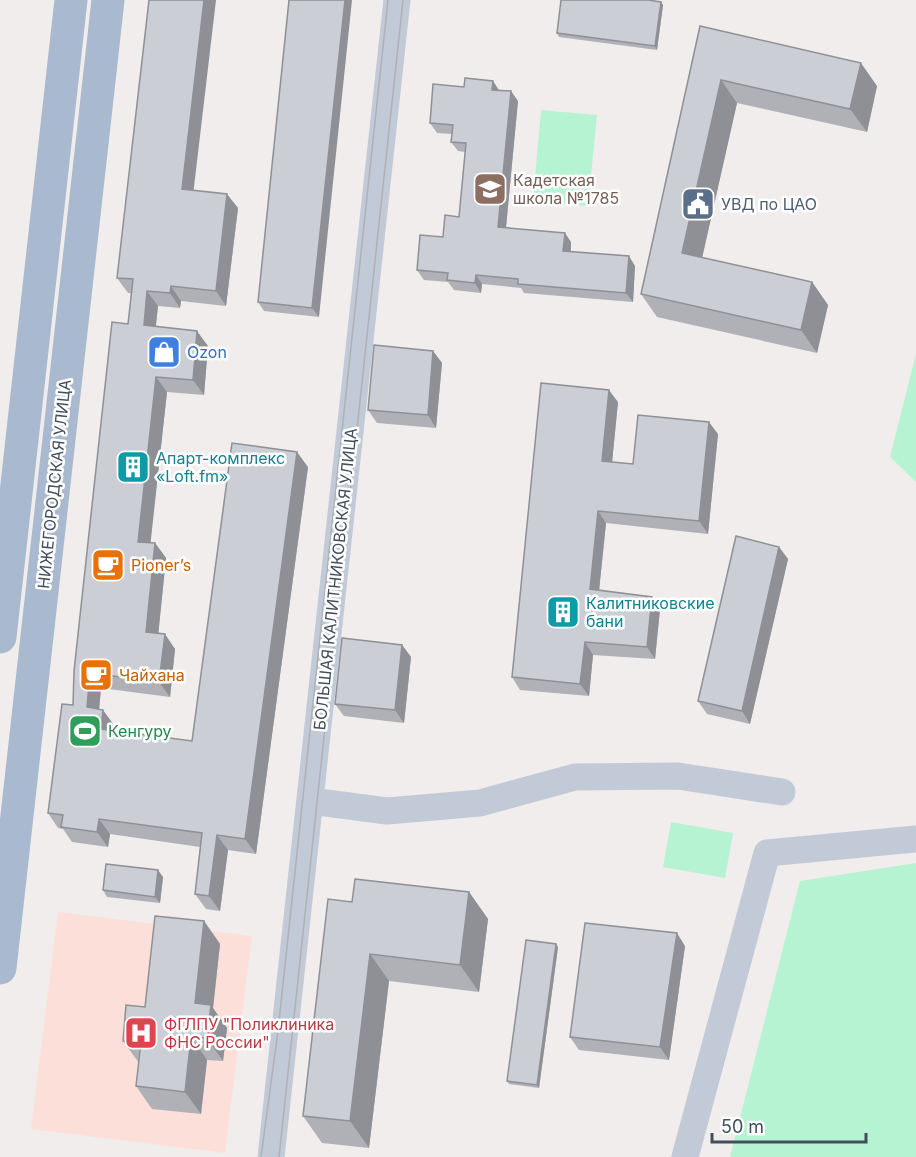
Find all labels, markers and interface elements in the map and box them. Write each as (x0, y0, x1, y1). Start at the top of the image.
place label: Кадетская школа №1785 (513, 170, 619, 208)
school or university icon: Кадетская школа №1785 (472, 171, 508, 207)
public building icon: УВД по ЦАО (680, 186, 716, 222)
place label: УВД по ЦАО (721, 194, 817, 214)
shop icon: Ozon (146, 334, 182, 370)
place label: Ozon (187, 342, 227, 362)
street label: НИЖЕГОРОДСКАЯ УЛИЦА (33, 378, 75, 590)
street label: БОЛЬШАЯ КАЛИТНИКОВСКАЯ УЛИЦА (309, 427, 361, 731)
place label: Апарт-комплекс «Loft.fm» (156, 448, 285, 486)
building icon: Апарт-комплекс «Loft.fm» (115, 449, 151, 485)
cafe icon: Pioner’s (90, 547, 126, 583)
place label: Pioner’s (131, 555, 191, 575)
place label: Калитниковские бани (586, 593, 715, 631)
building icon: Калитниковские бани (545, 594, 581, 630)
cafe icon: Чайхана (78, 657, 114, 693)
place label: Чайхана (119, 665, 185, 685)
sports icon: Кенгуру (67, 713, 103, 749)
place label: Кенгуру (108, 721, 172, 741)
place label: ФГЛПУ "Поликлиника ФНС России" (164, 1014, 334, 1052)
hospital icon: ФГЛПУ "Поликлиника ФНС России" (123, 1015, 159, 1051)
scale bar (712, 1106, 866, 1144)
text: 50 m (721, 1116, 764, 1137)

